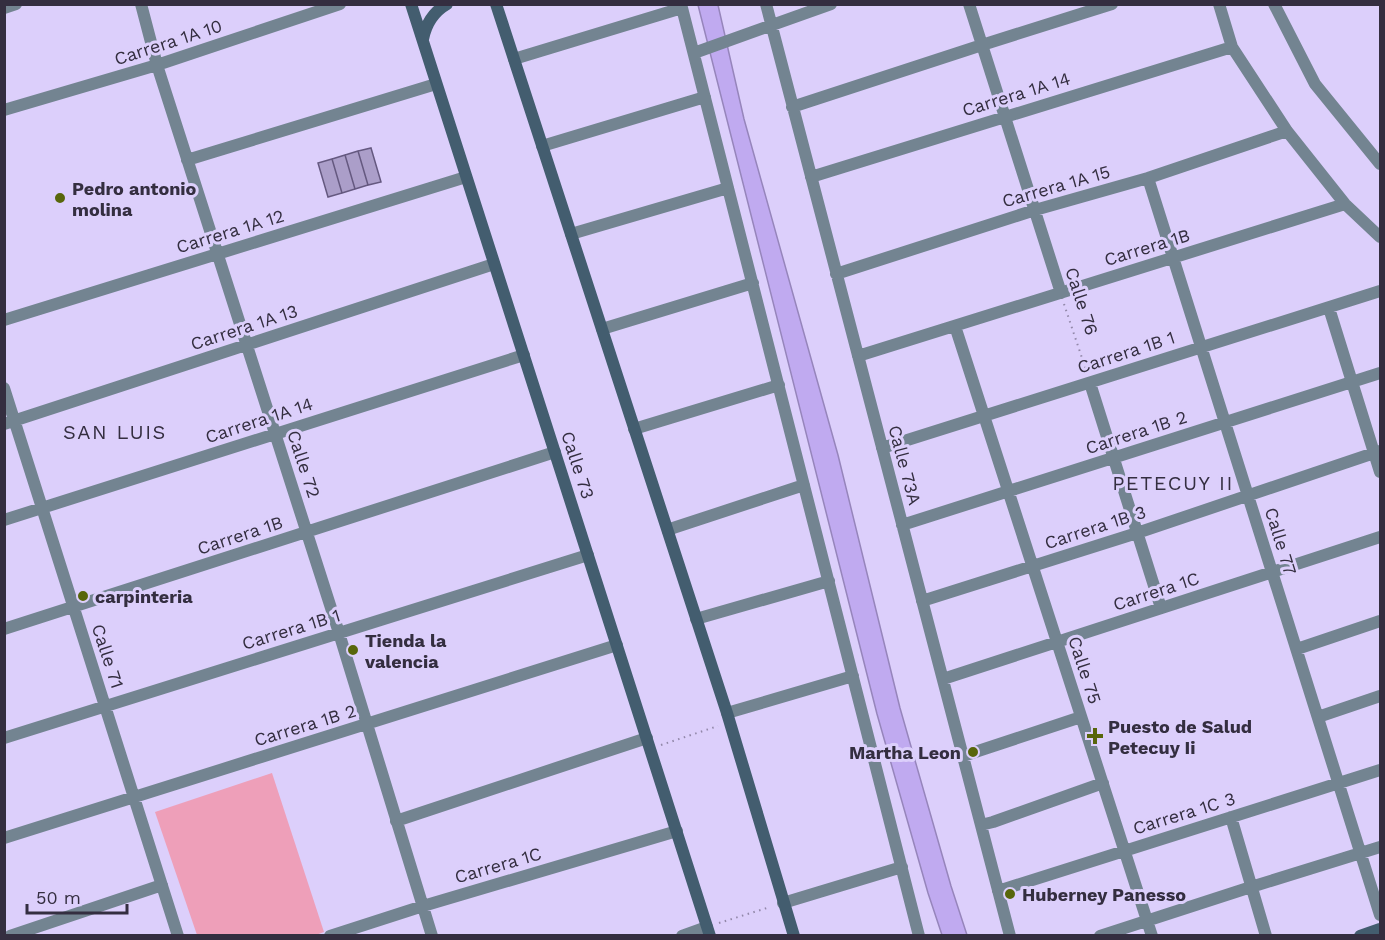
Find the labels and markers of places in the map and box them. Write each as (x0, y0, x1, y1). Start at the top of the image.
place label: Pedro antonio molina (72, 178, 197, 220)
marker: Pedro antonio molina (53, 191, 67, 205)
place label: carpinteria (95, 586, 193, 607)
marker: carpinteria (76, 589, 90, 603)
place label: Tienda la valencia (364, 630, 447, 672)
marker: Tienda la valencia (346, 643, 360, 657)
place label: Puesto de Salud Petecuy Ii (1108, 716, 1252, 758)
marker: Puesto de Salud Petecuy Ii (1086, 727, 1104, 745)
place label: Martha Leon (849, 742, 961, 763)
marker: Martha Leon (966, 745, 980, 759)
place label: Huberney Panesso (1022, 884, 1186, 905)
marker: Huberney Panesso (1003, 887, 1017, 901)

